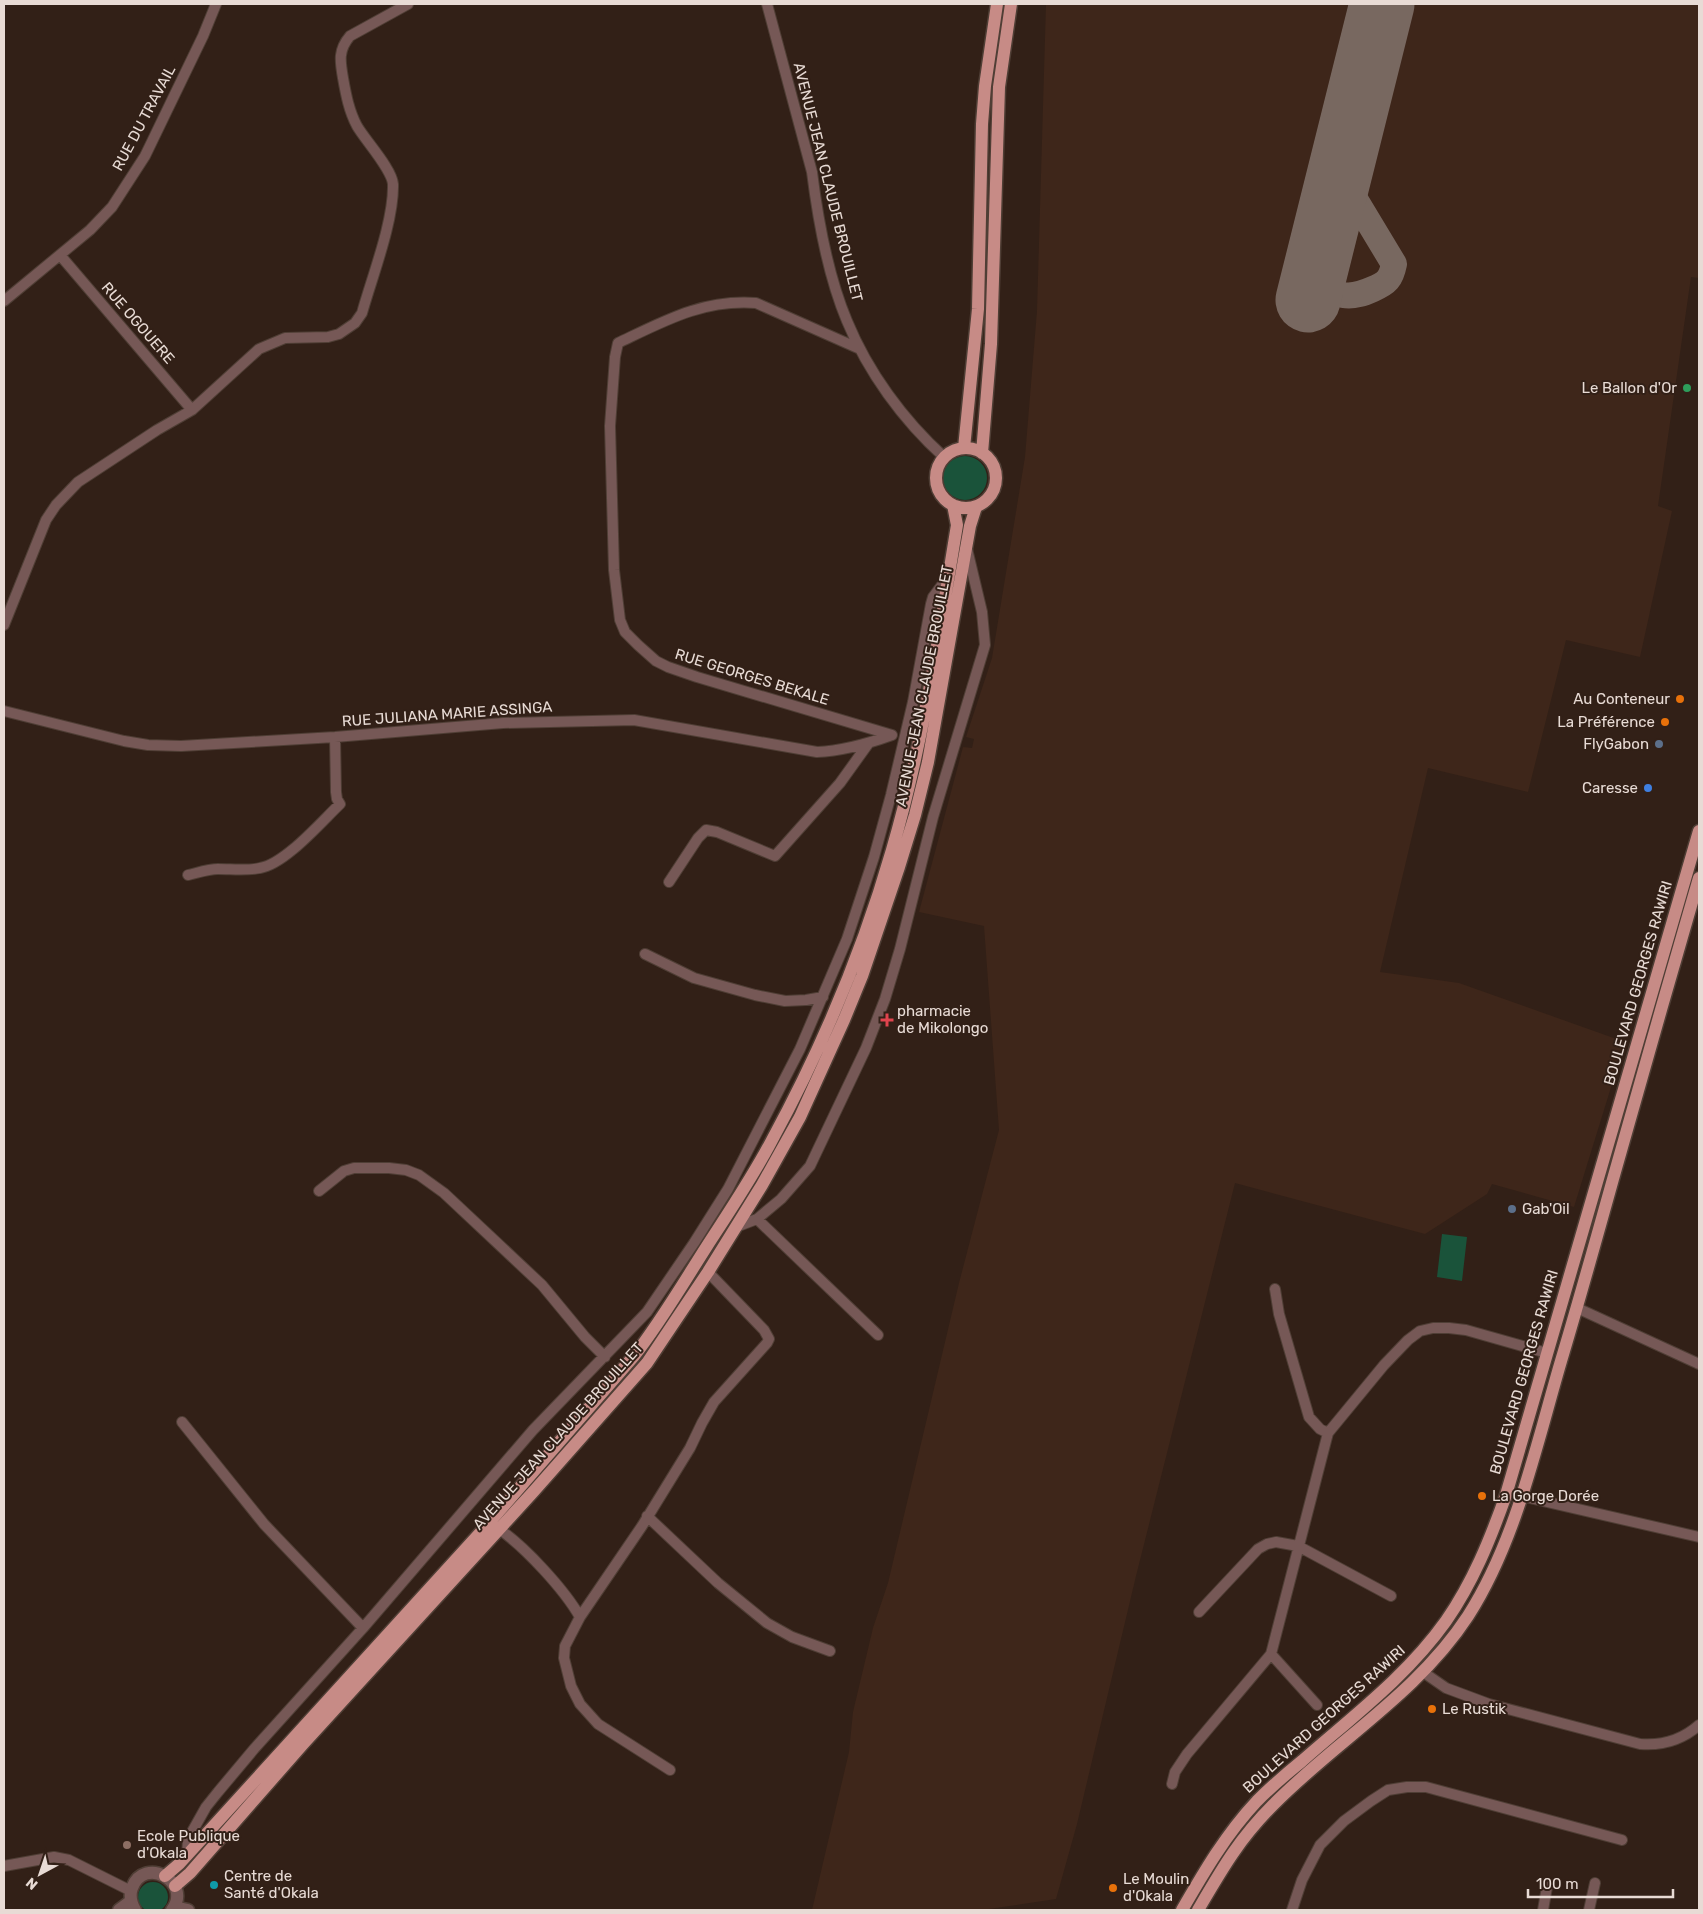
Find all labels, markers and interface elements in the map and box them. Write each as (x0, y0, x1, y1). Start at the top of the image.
street label: AVENUE JEAN CLAUDE BROUILLET (790, 61, 867, 304)
street label: RUE DU TRAVAIL (109, 62, 180, 174)
street label: RUE OGOUERE (98, 279, 178, 367)
place label: Le Ballon d'Or (1582, 379, 1677, 397)
marker: Le Ballon d'Or (1681, 382, 1693, 394)
street label: AVENUE JEAN CLAUDE BROUILLET (892, 563, 956, 808)
street label: RUE GEORGES BEKALE (673, 645, 831, 709)
place label: Au Conteneur (1573, 690, 1670, 708)
marker: Au Conteneur (1674, 693, 1686, 705)
street label: RUE JULIANA MARIE ASSINGA (341, 698, 553, 730)
place label: La Préférence (1557, 713, 1655, 731)
marker: La Préférence (1659, 716, 1671, 728)
place label: FlyGabon (1583, 735, 1649, 753)
marker: FlyGabon (1653, 738, 1665, 750)
place label: Caresse (1582, 779, 1638, 797)
marker: Caresse (1642, 782, 1654, 794)
street label: BOULEVARD GEORGES RAWIRI (1600, 879, 1676, 1087)
place label: pharmacie de Mikolongo (897, 1002, 988, 1037)
marker: pharmacie de Mikolongo (881, 1014, 893, 1026)
place label: Gab'Oil (1522, 1200, 1570, 1218)
marker: Gab'Oil (1506, 1203, 1518, 1215)
street label: BOULEVARD GEORGES RAWIRI (1486, 1268, 1562, 1476)
street label: AVENUE JEAN CLAUDE BROUILLET (469, 1338, 647, 1533)
place label: La Gorge Dorée (1492, 1487, 1599, 1505)
marker: La Gorge Dorée (1476, 1490, 1488, 1502)
street label: BOULEVARD GEORGES RAWIRI (1239, 1641, 1409, 1797)
place label: Le Rustik (1442, 1700, 1506, 1718)
marker: Le Rustik (1426, 1703, 1438, 1715)
place label: Ecole Publique d'Okala (137, 1827, 240, 1862)
marker: Ecole Publique d'Okala (121, 1839, 133, 1851)
north arrow (15, 1849, 65, 1899)
scale bar (1528, 1866, 1673, 1898)
place label: Centre de Santé d'Okala (224, 1867, 319, 1902)
place label: Le Moulin d'Okala (1123, 1870, 1189, 1905)
text: N (23, 1874, 41, 1893)
text: 100 m (1536, 1875, 1578, 1893)
marker: Centre de Santé d'Okala (208, 1879, 220, 1891)
marker: Le Moulin d'Okala (1107, 1882, 1119, 1894)

